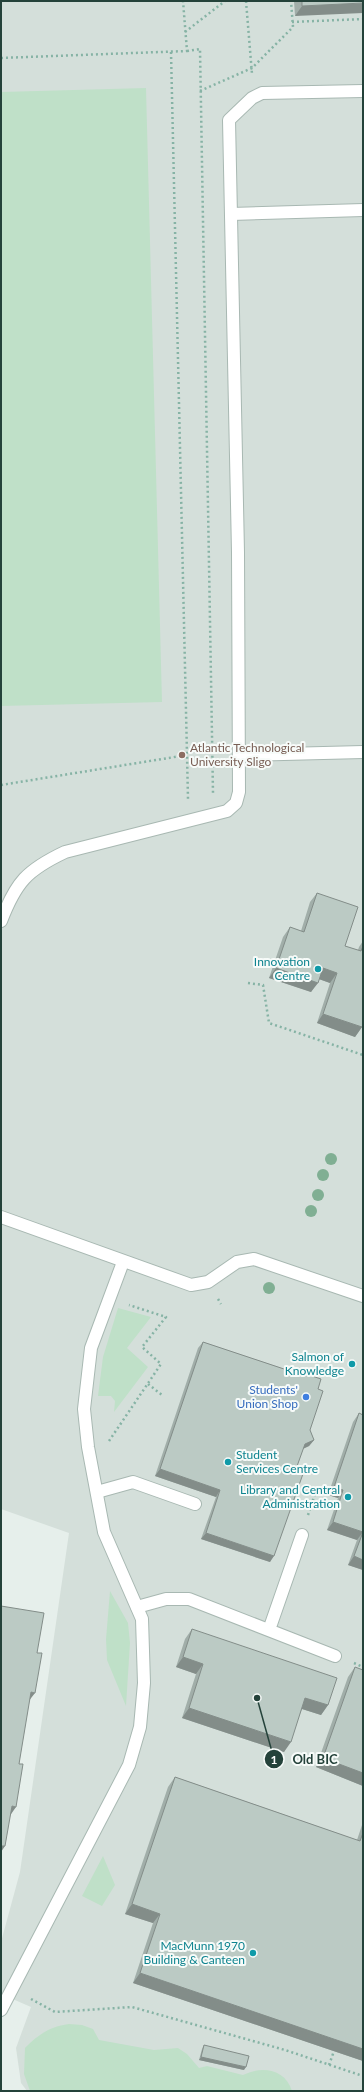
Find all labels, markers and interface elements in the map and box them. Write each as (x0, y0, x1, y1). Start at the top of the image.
place label: Atlantic Technological University Sligo (190, 740, 304, 769)
marker: Atlantic Technological University Sligo (177, 750, 187, 760)
place label: Innovation Centre (254, 954, 310, 983)
marker: Innovation Centre (313, 964, 323, 974)
place label: Salmon of Knowledge (285, 1349, 345, 1378)
marker: Salmon of Knowledge (347, 1359, 357, 1369)
place label: Students' Union Shop (237, 1382, 298, 1411)
marker: Students' Union Shop (301, 1392, 311, 1402)
place label: Student Services Centre (236, 1447, 318, 1476)
marker: Student Services Centre (223, 1457, 233, 1467)
place label: Library and Central Administration (240, 1482, 340, 1511)
marker: Library and Central Administration (343, 1492, 353, 1502)
callout: Old BIC (264, 1747, 345, 1772)
text: Old BIC (292, 1751, 338, 1767)
text: 1 (271, 1752, 278, 1767)
place label: MacMunn 1970 Building & Canteen (144, 1938, 245, 1967)
marker: MacMunn 1970 Building & Canteen (248, 1948, 258, 1958)

